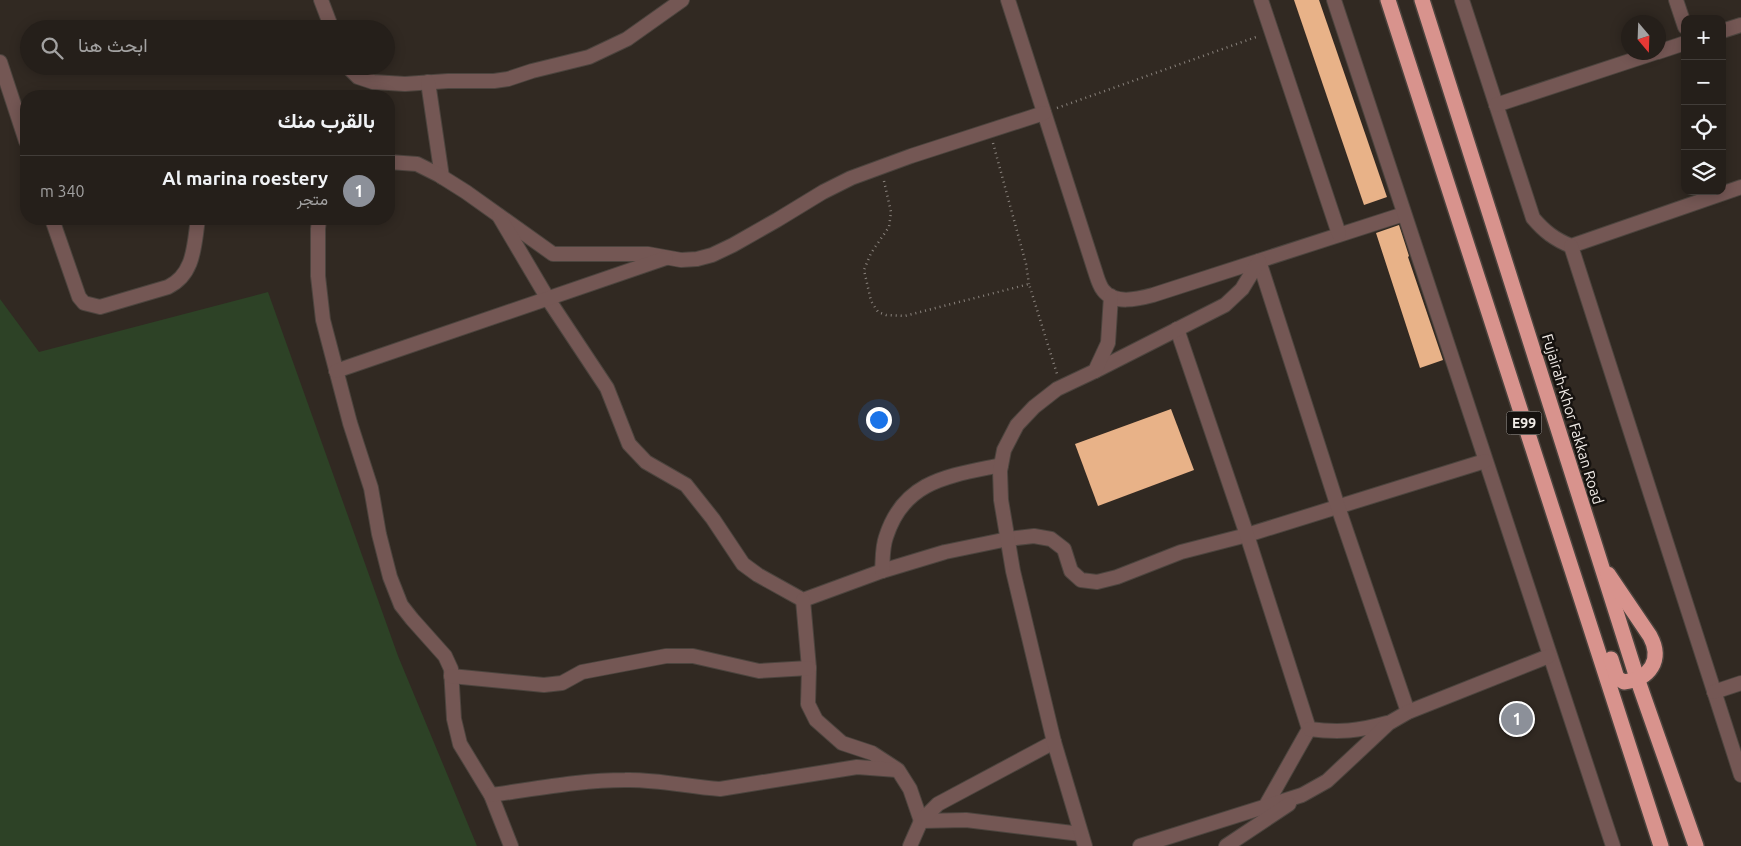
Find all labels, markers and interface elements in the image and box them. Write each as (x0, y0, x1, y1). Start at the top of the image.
north arrow (1621, 15, 1666, 60)
map controls (1681, 15, 1726, 195)
button: + (1681, 15, 1726, 60)
search box (20, 20, 395, 75)
icon: search (38, 34, 66, 62)
text: ابحث هنا (78, 34, 148, 56)
button: − (1681, 60, 1726, 105)
button: locate (1681, 105, 1726, 150)
text: بالقرب منك (278, 108, 375, 132)
button: layers (1681, 150, 1726, 195)
text: Al marina roestery (162, 167, 328, 189)
text: 340 m (40, 182, 85, 200)
text: 1 (354, 182, 364, 200)
text: متجر (297, 190, 328, 208)
street label: Fujairah-Khor Fakkan Road (1539, 332, 1607, 506)
your location (866, 407, 892, 433)
road number: E99 (1506, 412, 1542, 434)
pin: 1 (1501, 700, 1533, 738)

